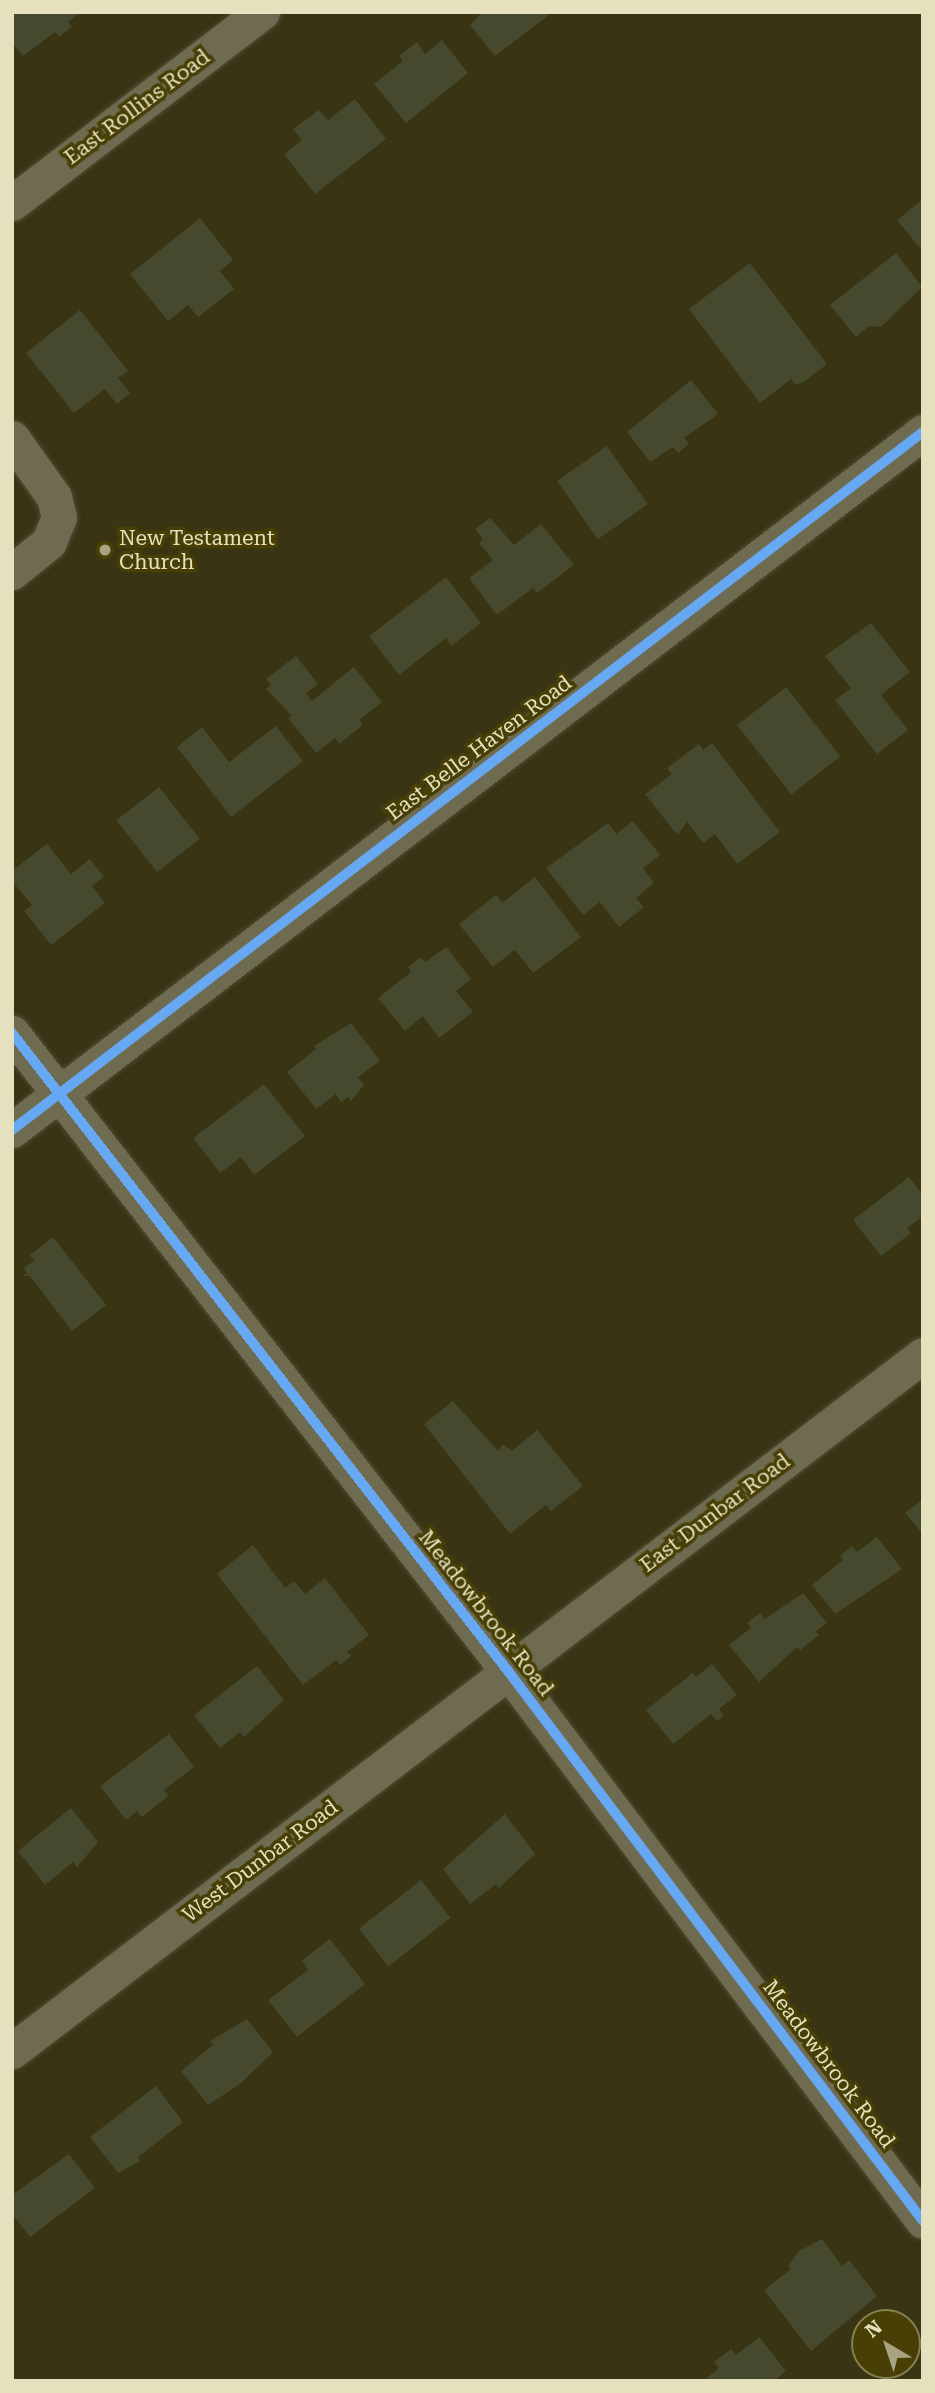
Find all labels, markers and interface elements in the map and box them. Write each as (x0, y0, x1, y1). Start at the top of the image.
street label: East Rollins Road (59, 44, 215, 170)
place label: New Testament Church (119, 525, 275, 575)
marker: New Testament Church (97, 542, 113, 558)
street label: East Belle Haven Road (381, 670, 577, 826)
street label: East Dunbar Road (635, 1449, 795, 1577)
street label: Meadowbrook Road (413, 1525, 559, 1701)
street label: West Dunbar Road (177, 1794, 343, 1928)
street label: Meadowbrook Road (758, 1975, 900, 2153)
north arrow (851, 2309, 921, 2379)
text: N (861, 2315, 887, 2342)

